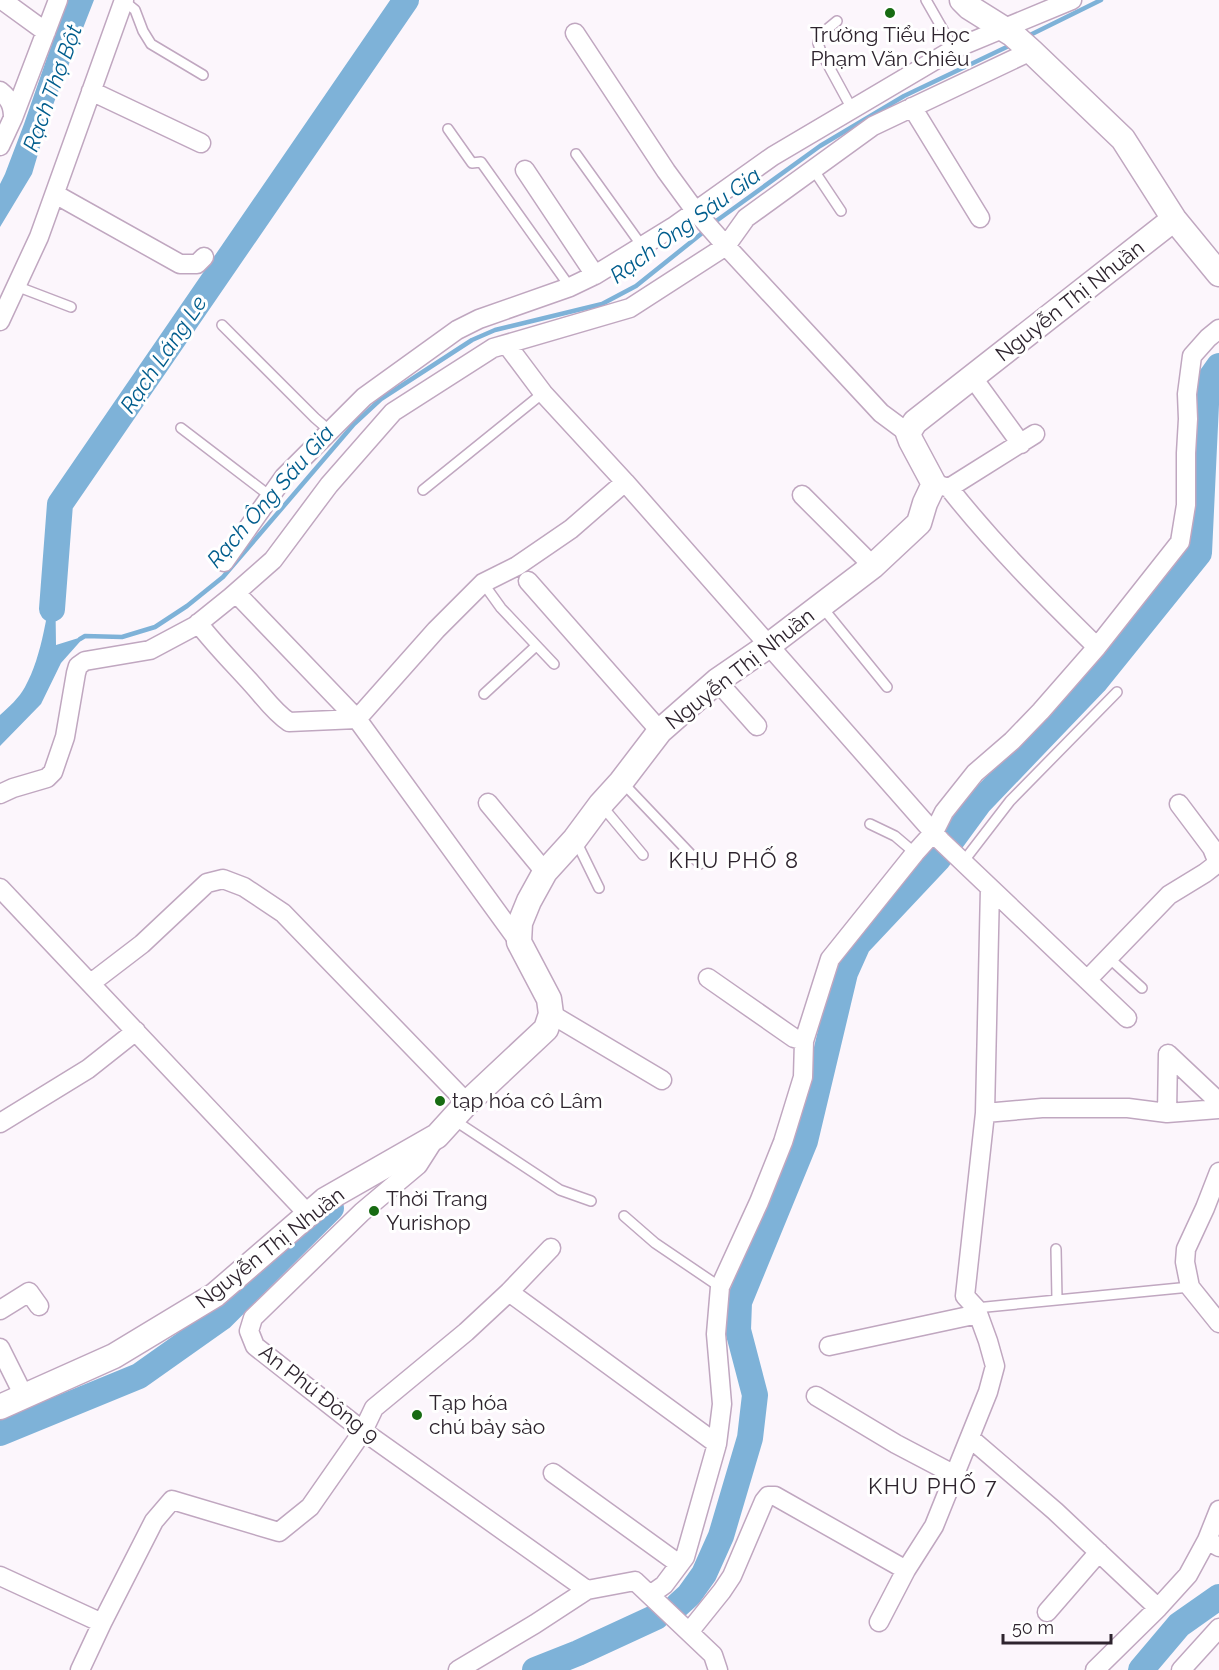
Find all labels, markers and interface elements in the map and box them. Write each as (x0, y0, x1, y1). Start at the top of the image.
marker: Trường Tiểu Học Phạm Văn Chiêu (883, 6, 897, 20)
water label: Rạch Thợ Bột (17, 20, 87, 155)
place label: Trường Tiểu Học Phạm Văn Chiêu (810, 22, 970, 71)
water label: Rạch Ông Sáu Gia (605, 162, 765, 288)
street label: Nguyễn Thị Nhuần (990, 235, 1149, 366)
water label: Rạch Láng Le (114, 290, 212, 417)
water label: Rạch Ông Sáu Gia (201, 420, 339, 572)
street label: Nguyễn Thị Nhuần (660, 603, 819, 734)
district label: KHU PHỐ 8 (668, 846, 800, 873)
place label: tạp hóa cô Lâm (452, 1088, 603, 1113)
marker: tạp hóa cô Lâm (433, 1094, 447, 1108)
street label: Nguyễn Thị Nhuần (190, 1182, 349, 1313)
place label: Thời Trang Yurishop (386, 1186, 488, 1235)
marker: Thời Trang Yurishop (367, 1204, 381, 1218)
street label: An Phú Đông 9 (254, 1339, 384, 1448)
place label: Tạp hóa chú bảy sào (429, 1390, 545, 1439)
marker: Tạp hóa chú bảy sào (410, 1408, 424, 1422)
district label: KHU PHỐ 7 (868, 1472, 998, 1499)
scale bar (1003, 1607, 1111, 1645)
text: 50 m (1012, 1617, 1054, 1638)

